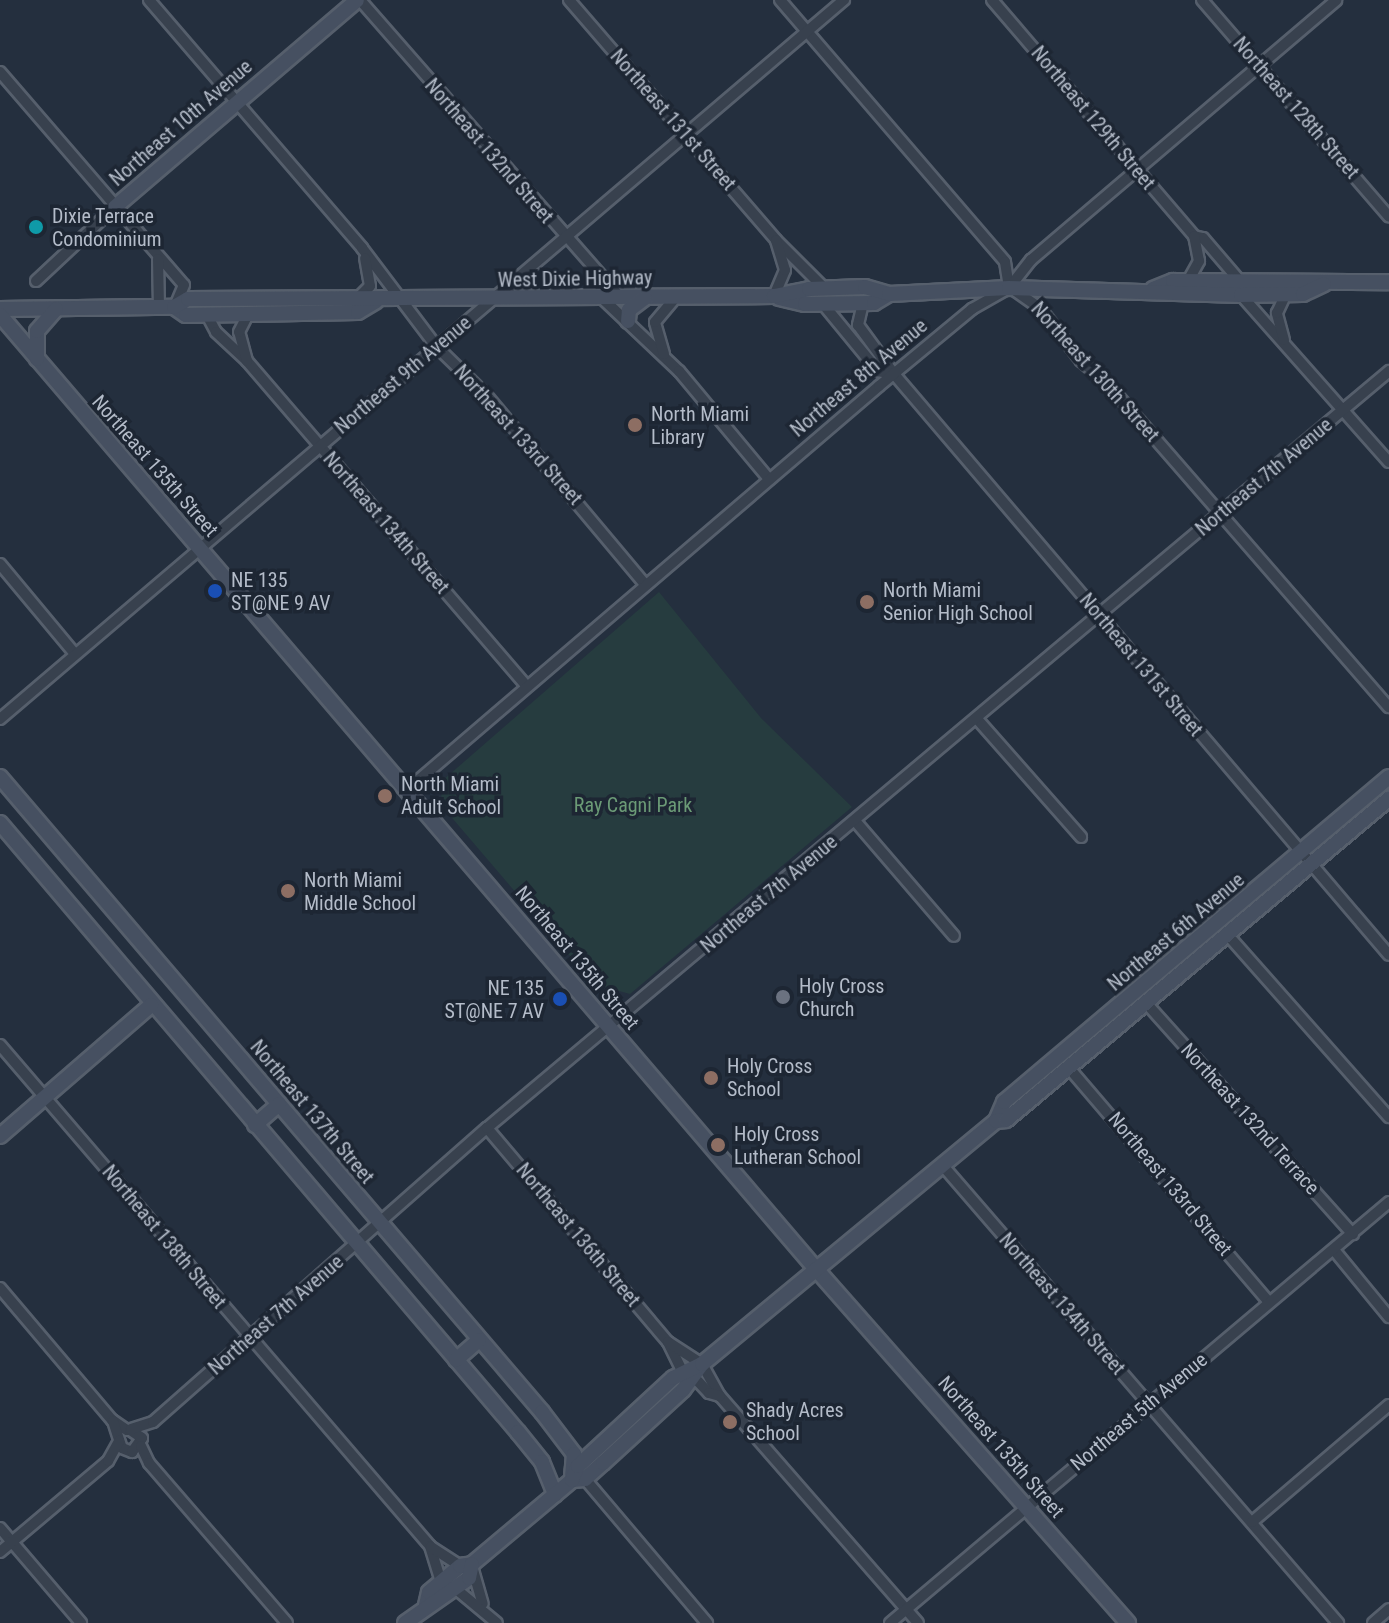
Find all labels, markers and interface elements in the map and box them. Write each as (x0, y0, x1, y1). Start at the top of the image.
street label: Northeast 128th Street (1228, 32, 1364, 184)
street label: Northeast 129th Street (1026, 41, 1160, 195)
street label: Northeast 131st Street (605, 44, 741, 196)
street label: Northeast 10th Avenue (105, 55, 257, 191)
street label: Northeast 132nd Street (420, 74, 558, 228)
place label: Dixie Terrace Condominium (52, 204, 162, 251)
marker: Dixie Terrace Condominium (27, 218, 45, 236)
street label: West Dixie Highway (498, 266, 652, 292)
street label: Northeast 130th Street (1026, 297, 1164, 447)
street label: Northeast 9th Avenue (330, 311, 476, 439)
street label: Northeast 8th Avenue (786, 314, 932, 442)
street label: Northeast 133rd Street (449, 360, 587, 510)
street label: Northeast 135th Street (87, 390, 223, 542)
place label: North Miami Library (651, 402, 749, 449)
street label: Northeast 7th Avenue (1191, 413, 1337, 541)
marker: North Miami Library (626, 416, 644, 434)
street label: Northeast 134th Street (318, 447, 454, 599)
place label: NE 135 ST@NE 9 AV (231, 568, 330, 615)
place label: North Miami Senior High School (883, 578, 1033, 625)
marker: NE 135 ST@NE 9 AV (206, 582, 224, 600)
street label: Northeast 131st Street (1074, 589, 1208, 741)
marker: North Miami Senior High School (858, 593, 876, 611)
place label: North Miami Adult School (401, 772, 501, 819)
marker: North Miami Adult School (376, 787, 394, 805)
park label: Ray Cagni Park (574, 793, 692, 817)
street label: Northeast 7th Avenue (696, 830, 842, 958)
place label: North Miami Middle School (304, 868, 416, 915)
street label: Northeast 6th Avenue (1103, 868, 1249, 996)
street label: Northeast 135th Street (510, 881, 644, 1035)
marker: North Miami Middle School (279, 882, 297, 900)
place label: Holy Cross Church (799, 974, 884, 1021)
place label: NE 135 ST@NE 7 AV (445, 976, 544, 1023)
marker: Holy Cross Church (774, 988, 792, 1006)
marker: NE 135 ST@NE 7 AV (551, 990, 569, 1008)
street label: Northeast 137th Street (245, 1035, 379, 1189)
street label: Northeast 132nd Terrace (1176, 1038, 1324, 1200)
place label: Holy Cross School (727, 1054, 812, 1101)
marker: Holy Cross School (702, 1069, 720, 1087)
street label: Northeast 133rd Street (1103, 1107, 1237, 1261)
place label: Holy Cross Lutheran School (734, 1122, 861, 1169)
marker: Holy Cross Lutheran School (709, 1136, 727, 1154)
street label: Northeast 136th Street (511, 1158, 645, 1312)
street label: Northeast 138th Street (97, 1160, 231, 1314)
street label: Northeast 134th Street (994, 1228, 1130, 1380)
street label: Northeast 7th Avenue (204, 1250, 348, 1380)
street label: Northeast 5th Avenue (1066, 1348, 1212, 1476)
street label: Northeast 135th Street (933, 1371, 1069, 1523)
place label: Shady Acres School (746, 1398, 844, 1445)
marker: Shady Acres School (721, 1413, 739, 1431)

